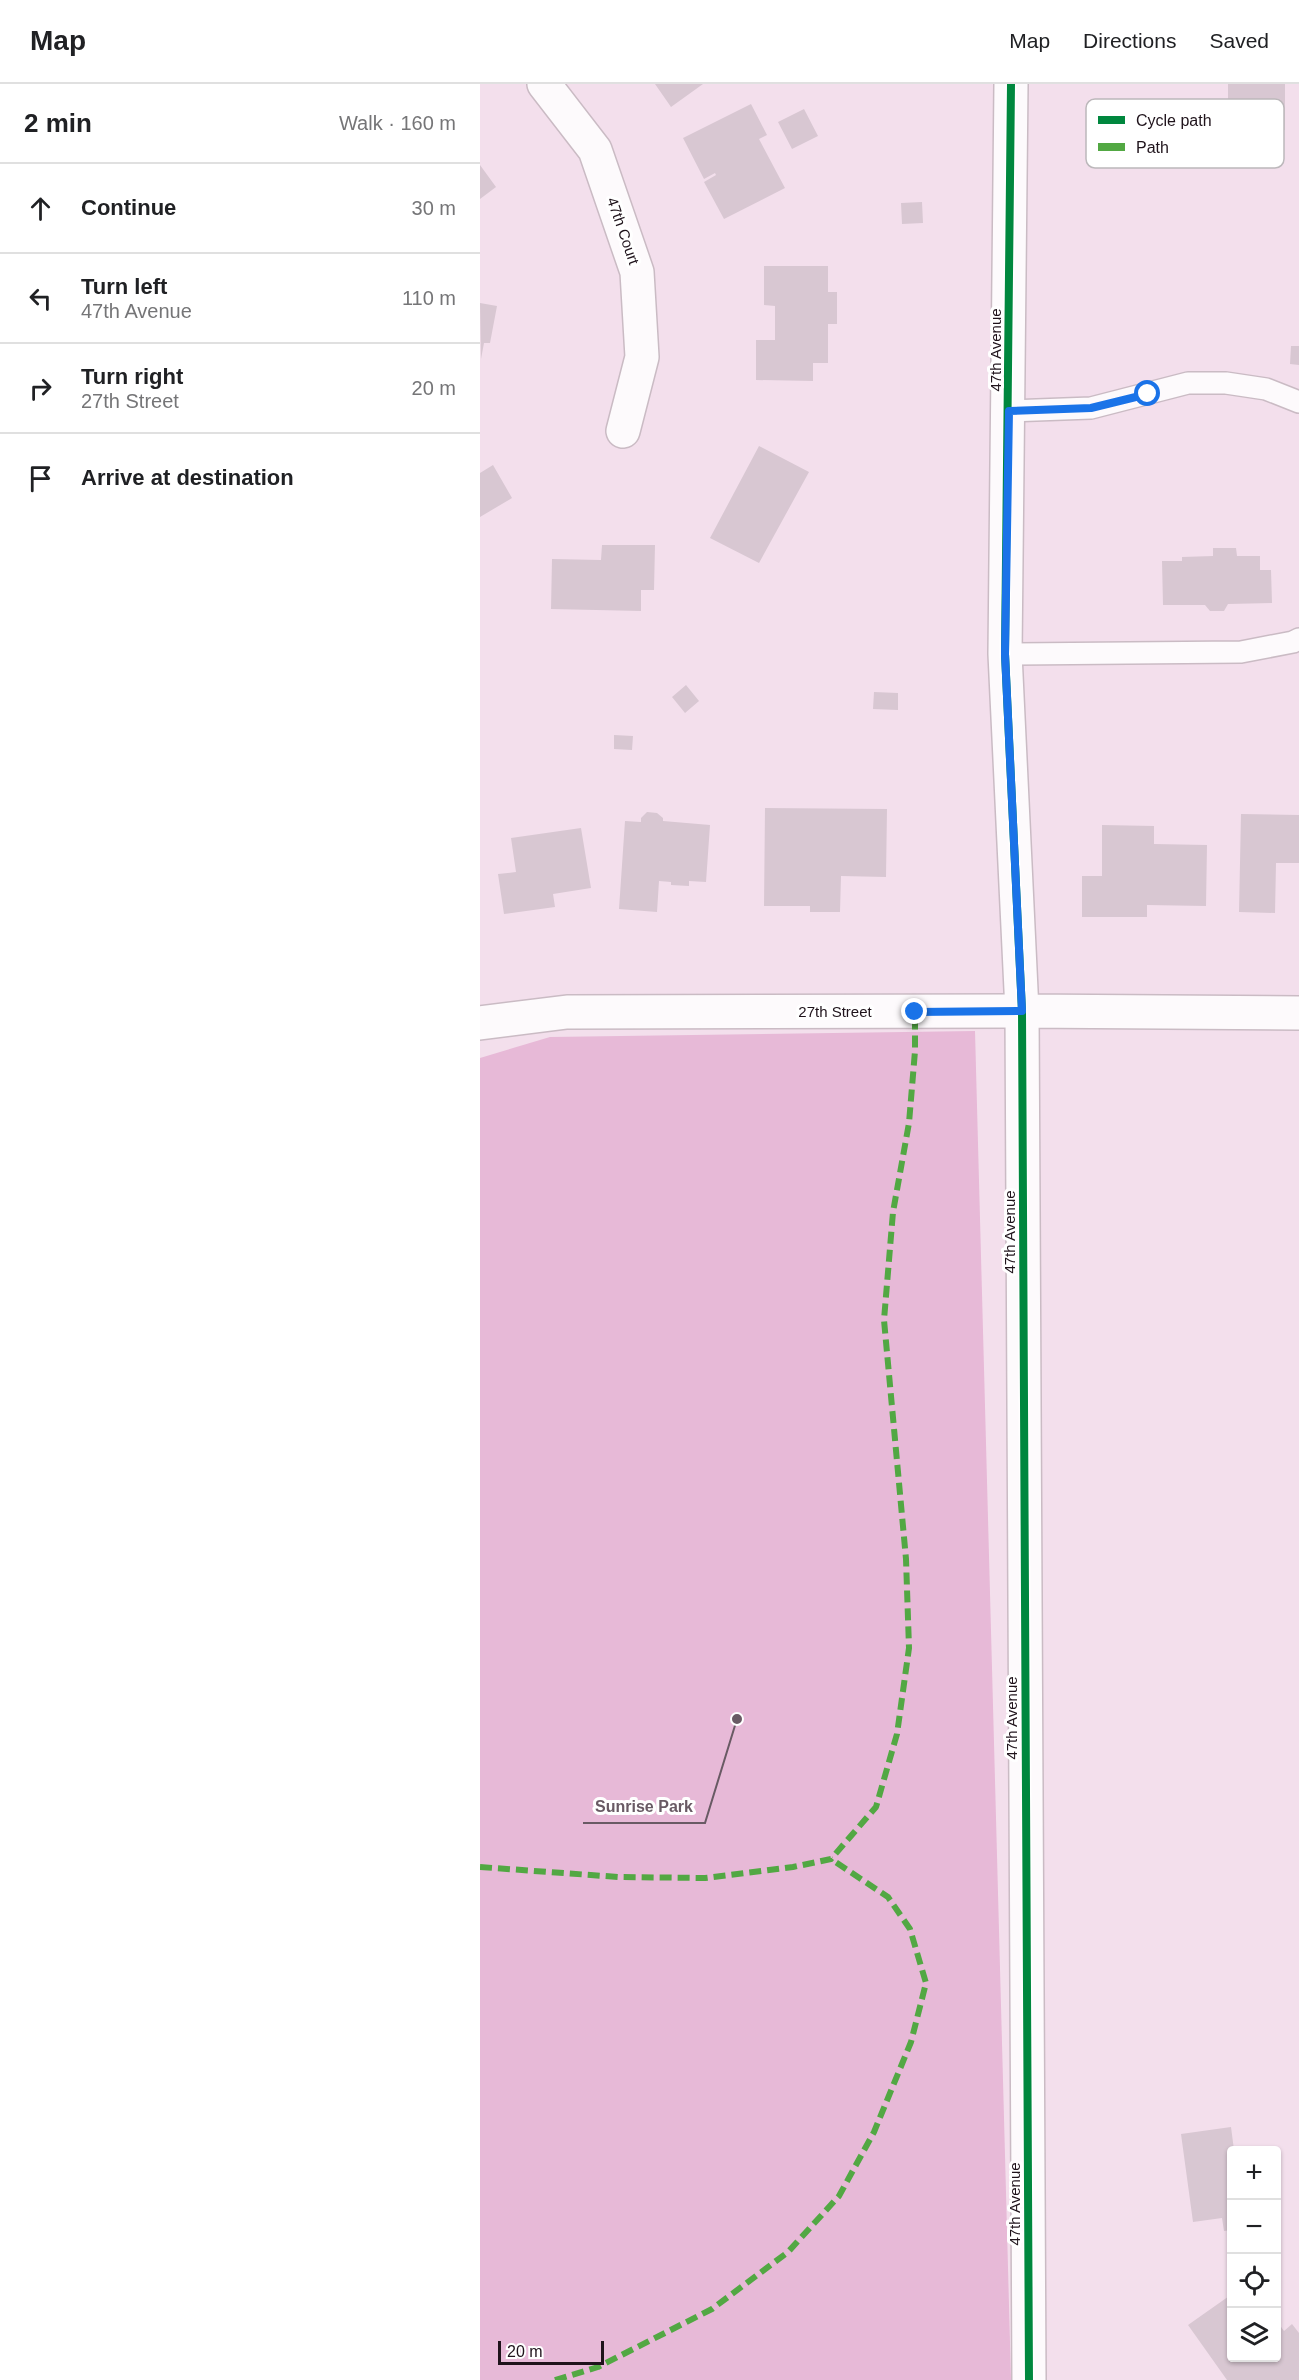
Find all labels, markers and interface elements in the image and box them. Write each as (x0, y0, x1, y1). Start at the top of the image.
text: Map (30, 25, 86, 56)
text: Map (1009, 29, 1050, 52)
text: Directions (1083, 29, 1176, 52)
text: Saved (1209, 29, 1269, 52)
legend (1086, 99, 1284, 168)
text: 2 min (24, 108, 92, 138)
text: Walk · 160 m (339, 112, 456, 134)
text: Cycle path (1136, 112, 1212, 129)
text: Path (1136, 139, 1169, 156)
icon: ahead (24, 192, 57, 225)
text: Continue (81, 195, 176, 220)
street label: 47th Court (604, 195, 643, 268)
text: 30 m (412, 197, 456, 219)
text: Turn left (81, 274, 167, 299)
icon: left (24, 282, 57, 315)
text: 110 m (402, 287, 456, 309)
text: 47th Avenue (81, 300, 192, 322)
street label: 47th Avenue (987, 308, 1004, 392)
text: Turn right (81, 364, 183, 389)
icon: right (24, 372, 57, 405)
text: 20 m (412, 377, 456, 399)
route start (1134, 380, 1160, 406)
text: 27th Street (81, 390, 179, 412)
icon: arrive (24, 462, 57, 495)
text: Arrive at destination (81, 465, 294, 490)
route end (901, 998, 927, 1024)
street label: 27th Street (798, 1003, 873, 1020)
street label: 47th Avenue (1001, 1190, 1018, 1274)
street label: 47th Avenue (1003, 1676, 1020, 1760)
callout: Sunrise Park (583, 1789, 705, 1823)
text: Sunrise Park (595, 1798, 693, 1815)
map controls (1227, 2146, 1281, 2362)
button: + (1227, 2146, 1281, 2200)
street label: 47th Avenue (1006, 2162, 1023, 2246)
button: − (1227, 2200, 1281, 2254)
button: locate (1227, 2254, 1281, 2308)
button: layers (1227, 2308, 1281, 2362)
scale bar (498, 2338, 604, 2366)
text: 20 m (507, 2343, 543, 2360)

